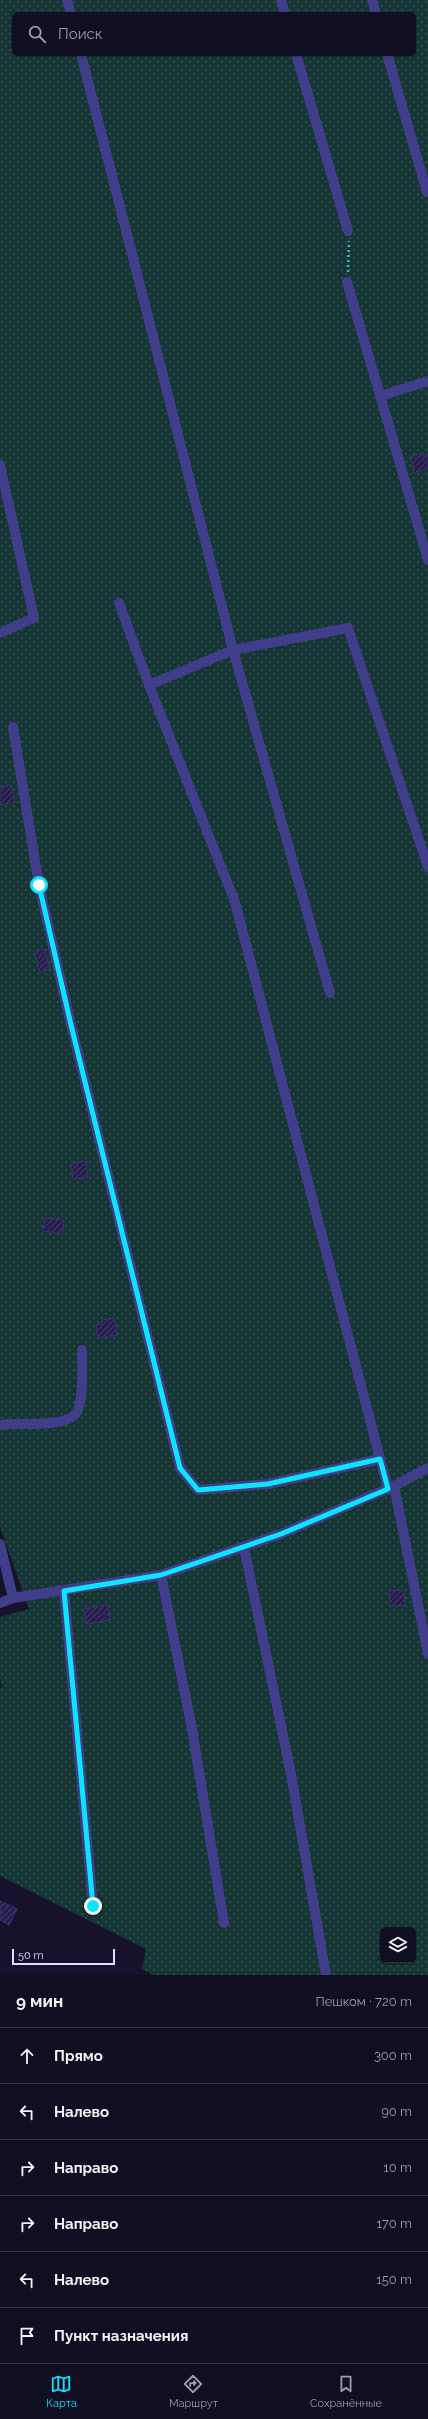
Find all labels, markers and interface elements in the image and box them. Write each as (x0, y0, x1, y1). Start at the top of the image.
search box (12, 12, 416, 56)
icon: search (26, 23, 48, 45)
text: Поиск (58, 25, 103, 43)
route start (30, 876, 48, 894)
route end (84, 1897, 102, 1915)
map controls (380, 1927, 416, 1963)
button: layers (380, 1927, 416, 1963)
scale bar (12, 1947, 115, 1966)
text: 50 m (18, 1949, 44, 1962)
text: 9 мин (16, 1991, 63, 2011)
text: Пешком · 720 m (315, 1994, 412, 2009)
icon: ahead (16, 2045, 38, 2067)
text: Прямо (54, 2047, 103, 2065)
text: 300 m (374, 2048, 412, 2063)
icon: left (16, 2101, 38, 2123)
text: Налево (54, 2103, 109, 2121)
text: 90 m (381, 2104, 412, 2119)
icon: right (16, 2157, 38, 2179)
text: Направо (54, 2159, 118, 2177)
text: 10 m (383, 2160, 412, 2175)
icon: right (16, 2213, 38, 2235)
text: Направо (54, 2215, 118, 2233)
text: 170 m (376, 2216, 412, 2231)
icon: left (16, 2269, 38, 2291)
text: Налево (54, 2271, 109, 2289)
text: 150 m (376, 2272, 412, 2287)
icon: arrive (16, 2325, 38, 2347)
text: Пункт назначения (54, 2327, 188, 2345)
tab: Карта (46, 2373, 77, 2410)
tab: Маршрут (169, 2373, 218, 2410)
tab: Сохранённые (310, 2373, 382, 2410)

